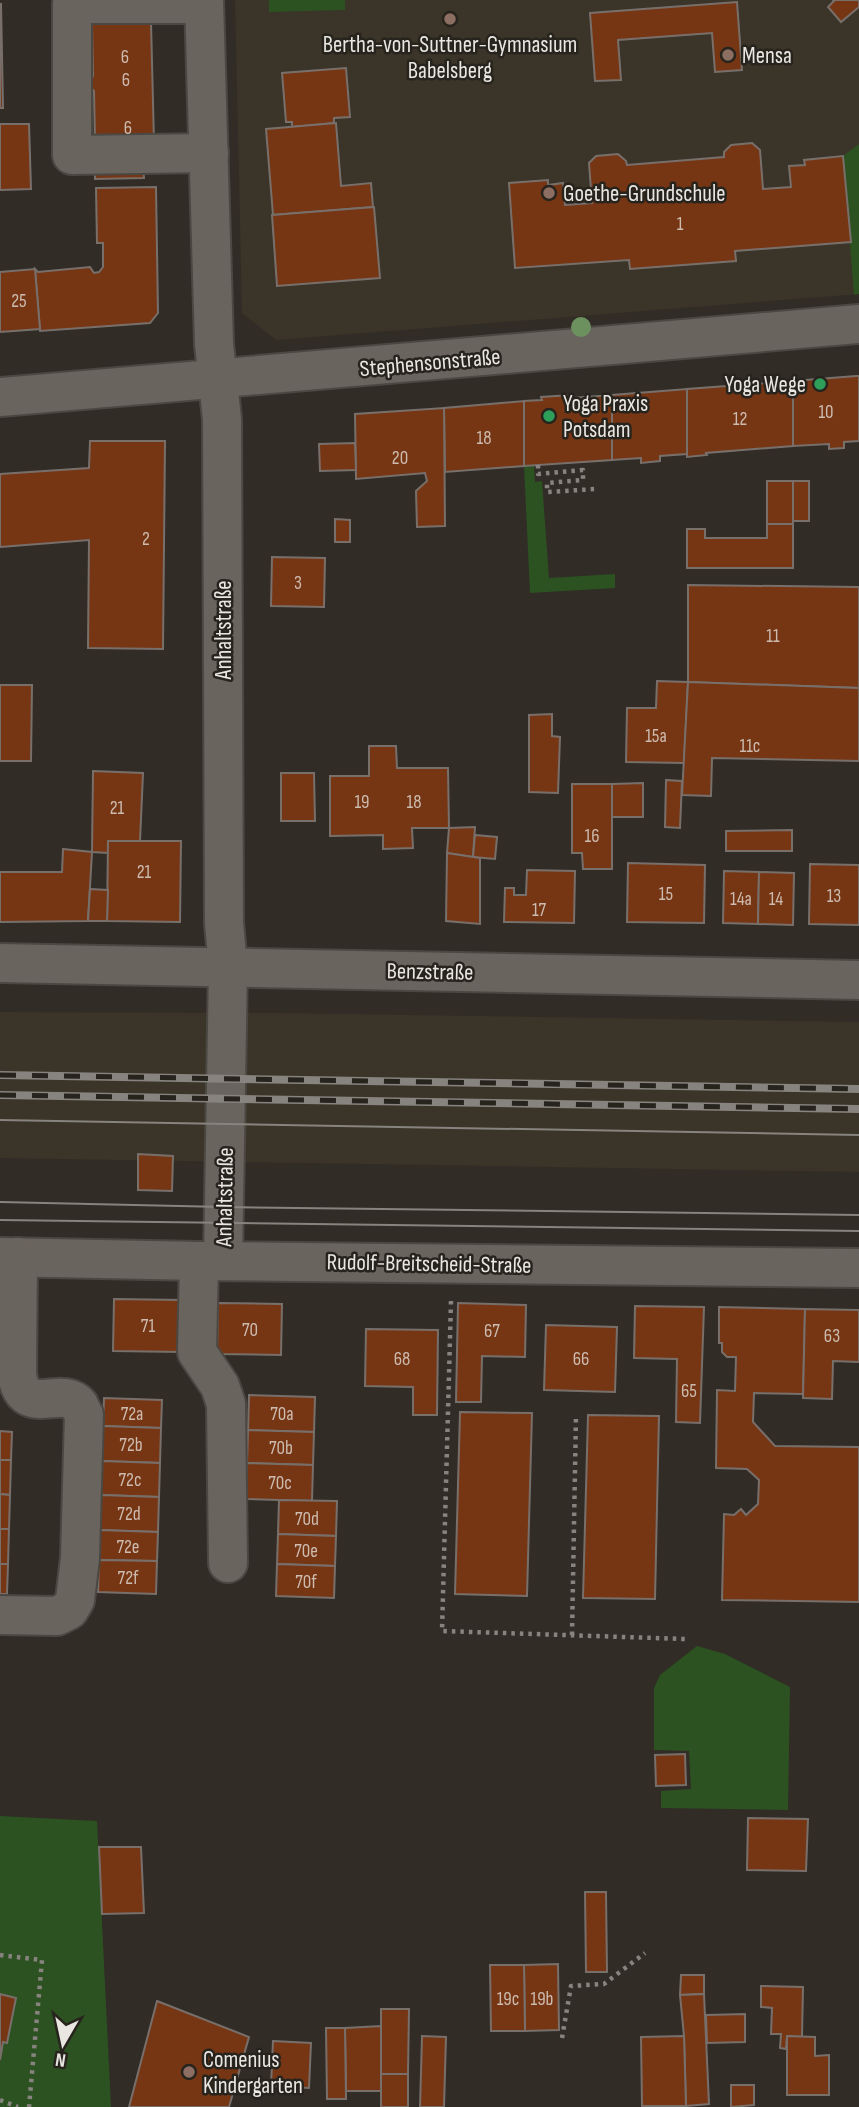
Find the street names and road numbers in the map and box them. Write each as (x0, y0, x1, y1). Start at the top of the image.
street label: Stephensonstraße (358, 343, 502, 383)
street label: Anhaltstraße (210, 580, 238, 681)
street label: Benzstraße (386, 957, 474, 987)
street label: Anhaltstraße (210, 1147, 240, 1248)
street label: Rudolf-Breitscheid-Straße (326, 1248, 532, 1280)

